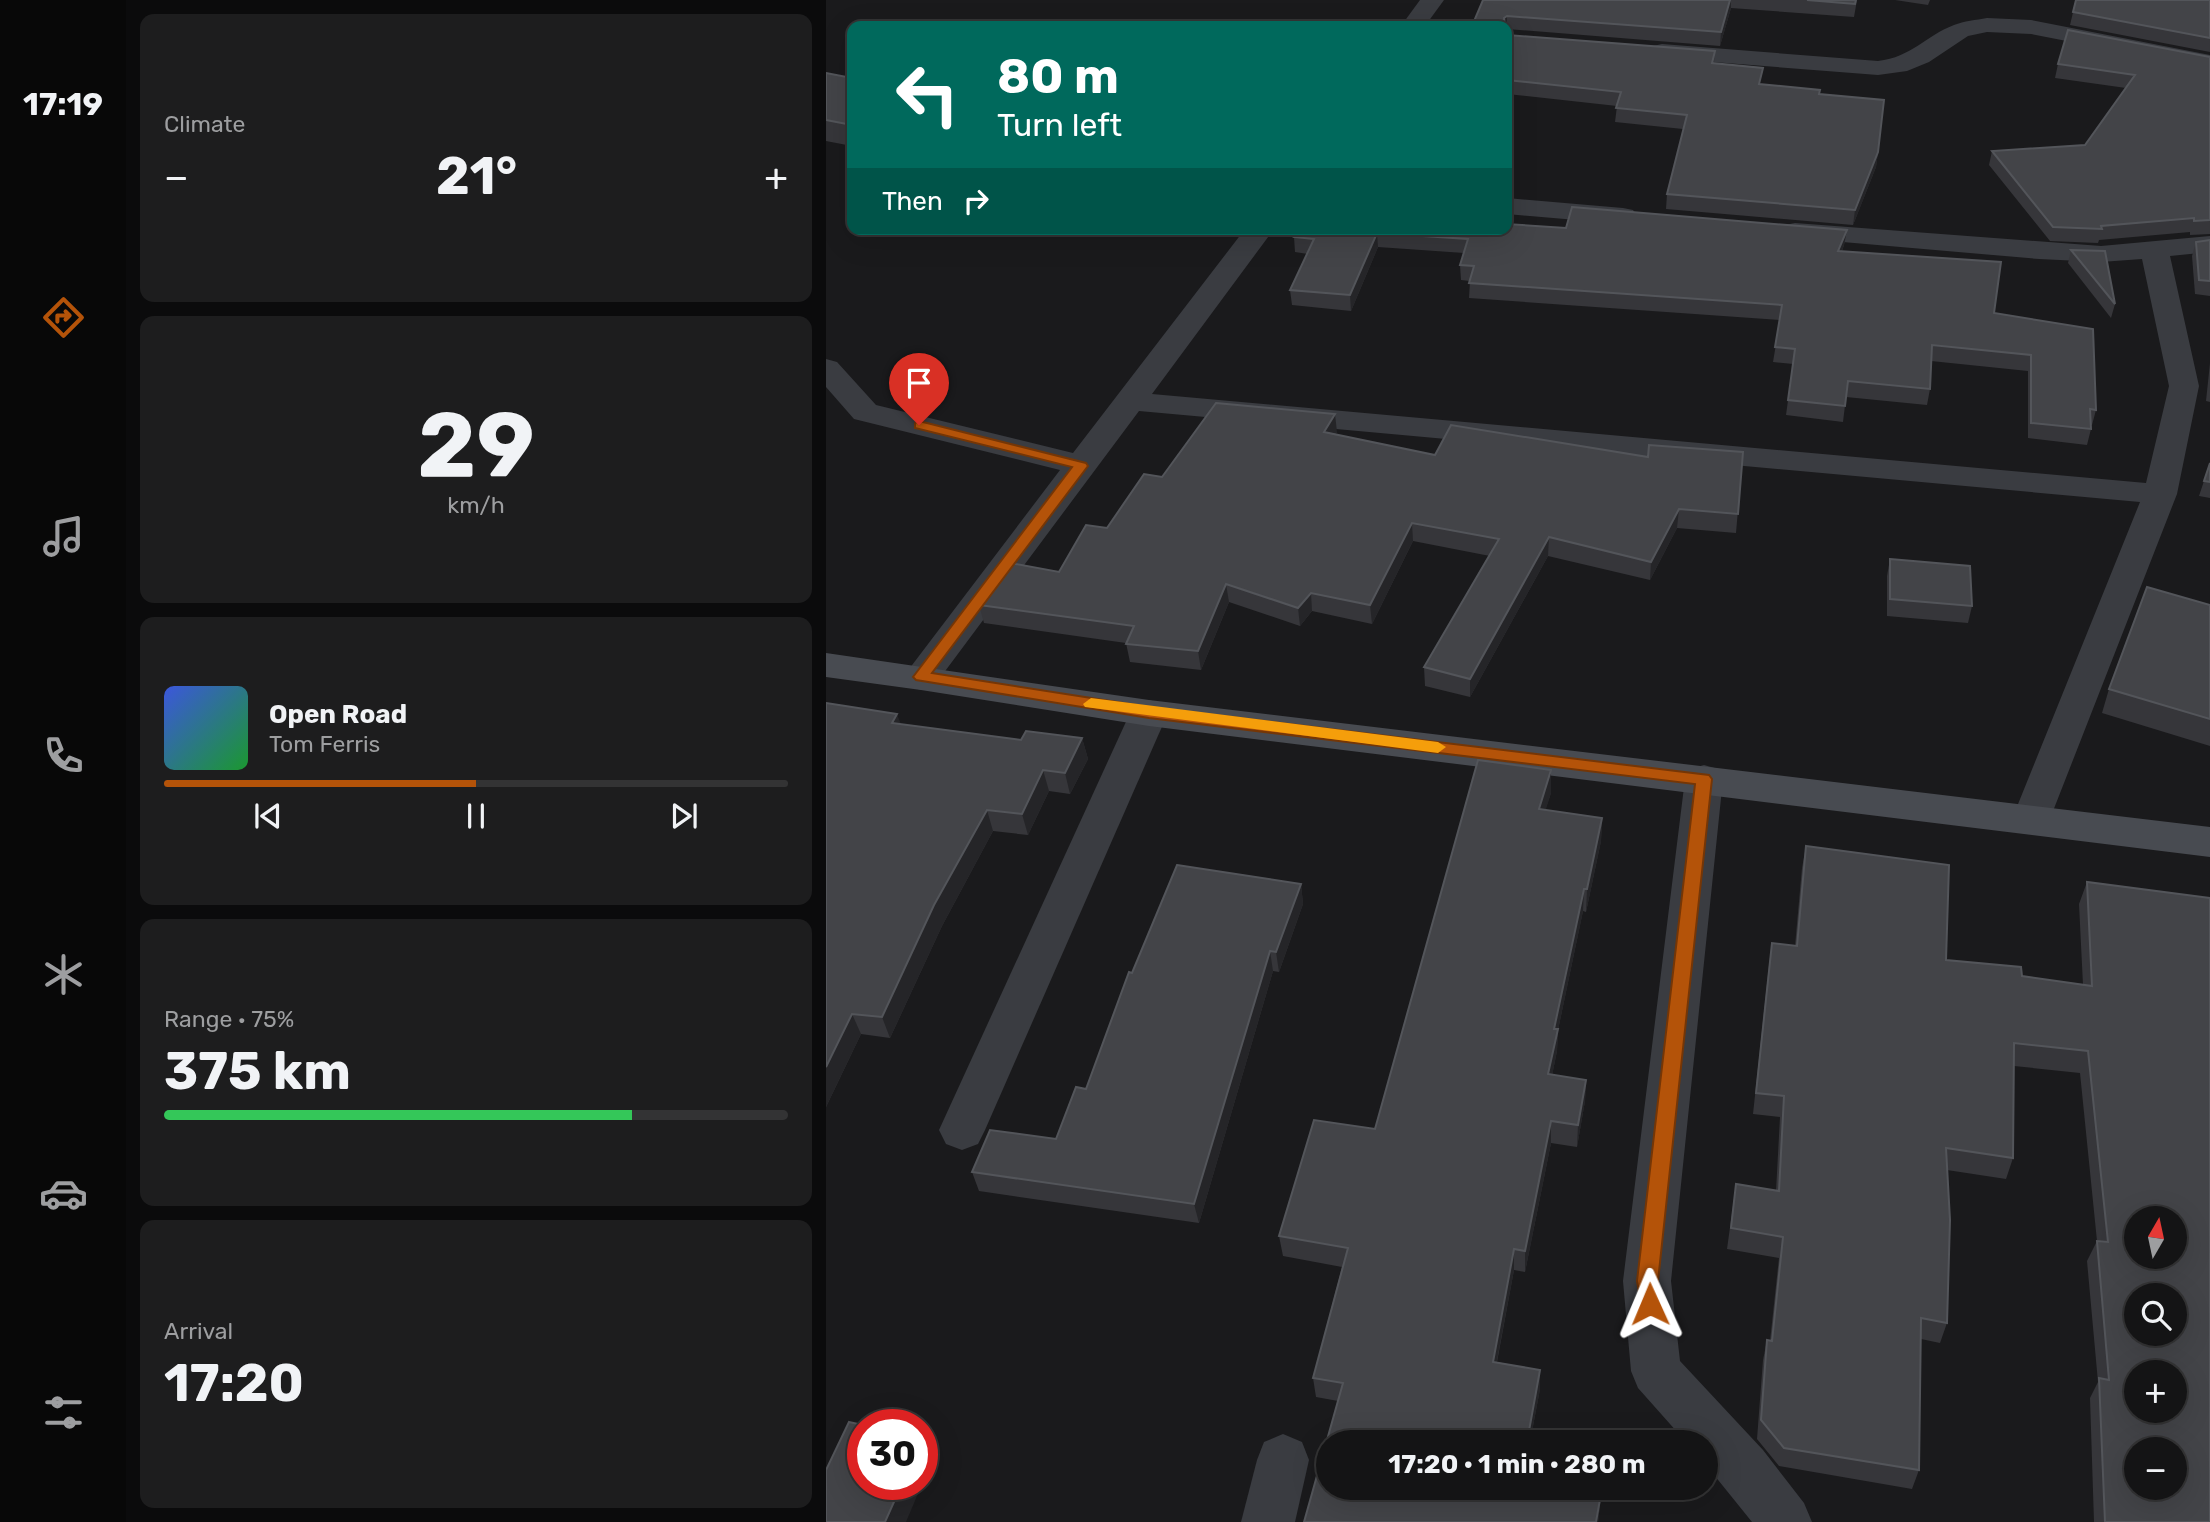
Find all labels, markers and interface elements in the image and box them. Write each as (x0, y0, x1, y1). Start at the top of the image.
text: 80 m (997, 47, 1119, 105)
icon: left (882, 49, 973, 140)
text: 17:19 (23, 85, 103, 123)
text: Turn left (997, 106, 1122, 144)
text: Climate (164, 110, 245, 138)
text: 21° (436, 145, 517, 207)
text: − (164, 154, 189, 200)
text: + (764, 154, 788, 200)
icon: right (957, 182, 995, 220)
text: Then (882, 186, 943, 217)
icon: directions (39, 293, 88, 342)
pin (889, 353, 949, 425)
icon: arrive (900, 364, 938, 402)
text: 29 (417, 391, 535, 499)
text: km/h (447, 491, 505, 519)
icon: music (39, 512, 88, 561)
text: Open Road (269, 699, 407, 730)
text: Tom Ferris (269, 730, 380, 758)
icon: phone (39, 731, 88, 780)
icon: previous (249, 797, 287, 835)
icon: pause (457, 797, 495, 835)
icon: next (665, 797, 703, 835)
icon: climate (39, 950, 88, 999)
text: Range · 75% (164, 1005, 294, 1033)
text: 375 km (164, 1040, 351, 1102)
icon: car (39, 1169, 88, 1218)
north arrow (2124, 1206, 2188, 1269)
map controls (2124, 1206, 2187, 1500)
position arrow (1613, 1267, 1687, 1341)
button: search (2124, 1283, 2187, 1346)
text: Arrival (164, 1317, 233, 1345)
text: 17:20 (164, 1352, 304, 1414)
button: + (2124, 1360, 2187, 1423)
icon: filters (39, 1388, 88, 1437)
speed limit sign: 30 (847, 1409, 938, 1500)
button: − (2124, 1437, 2187, 1500)
text: 17:20 · 1 min · 280 m (1388, 1449, 1646, 1480)

